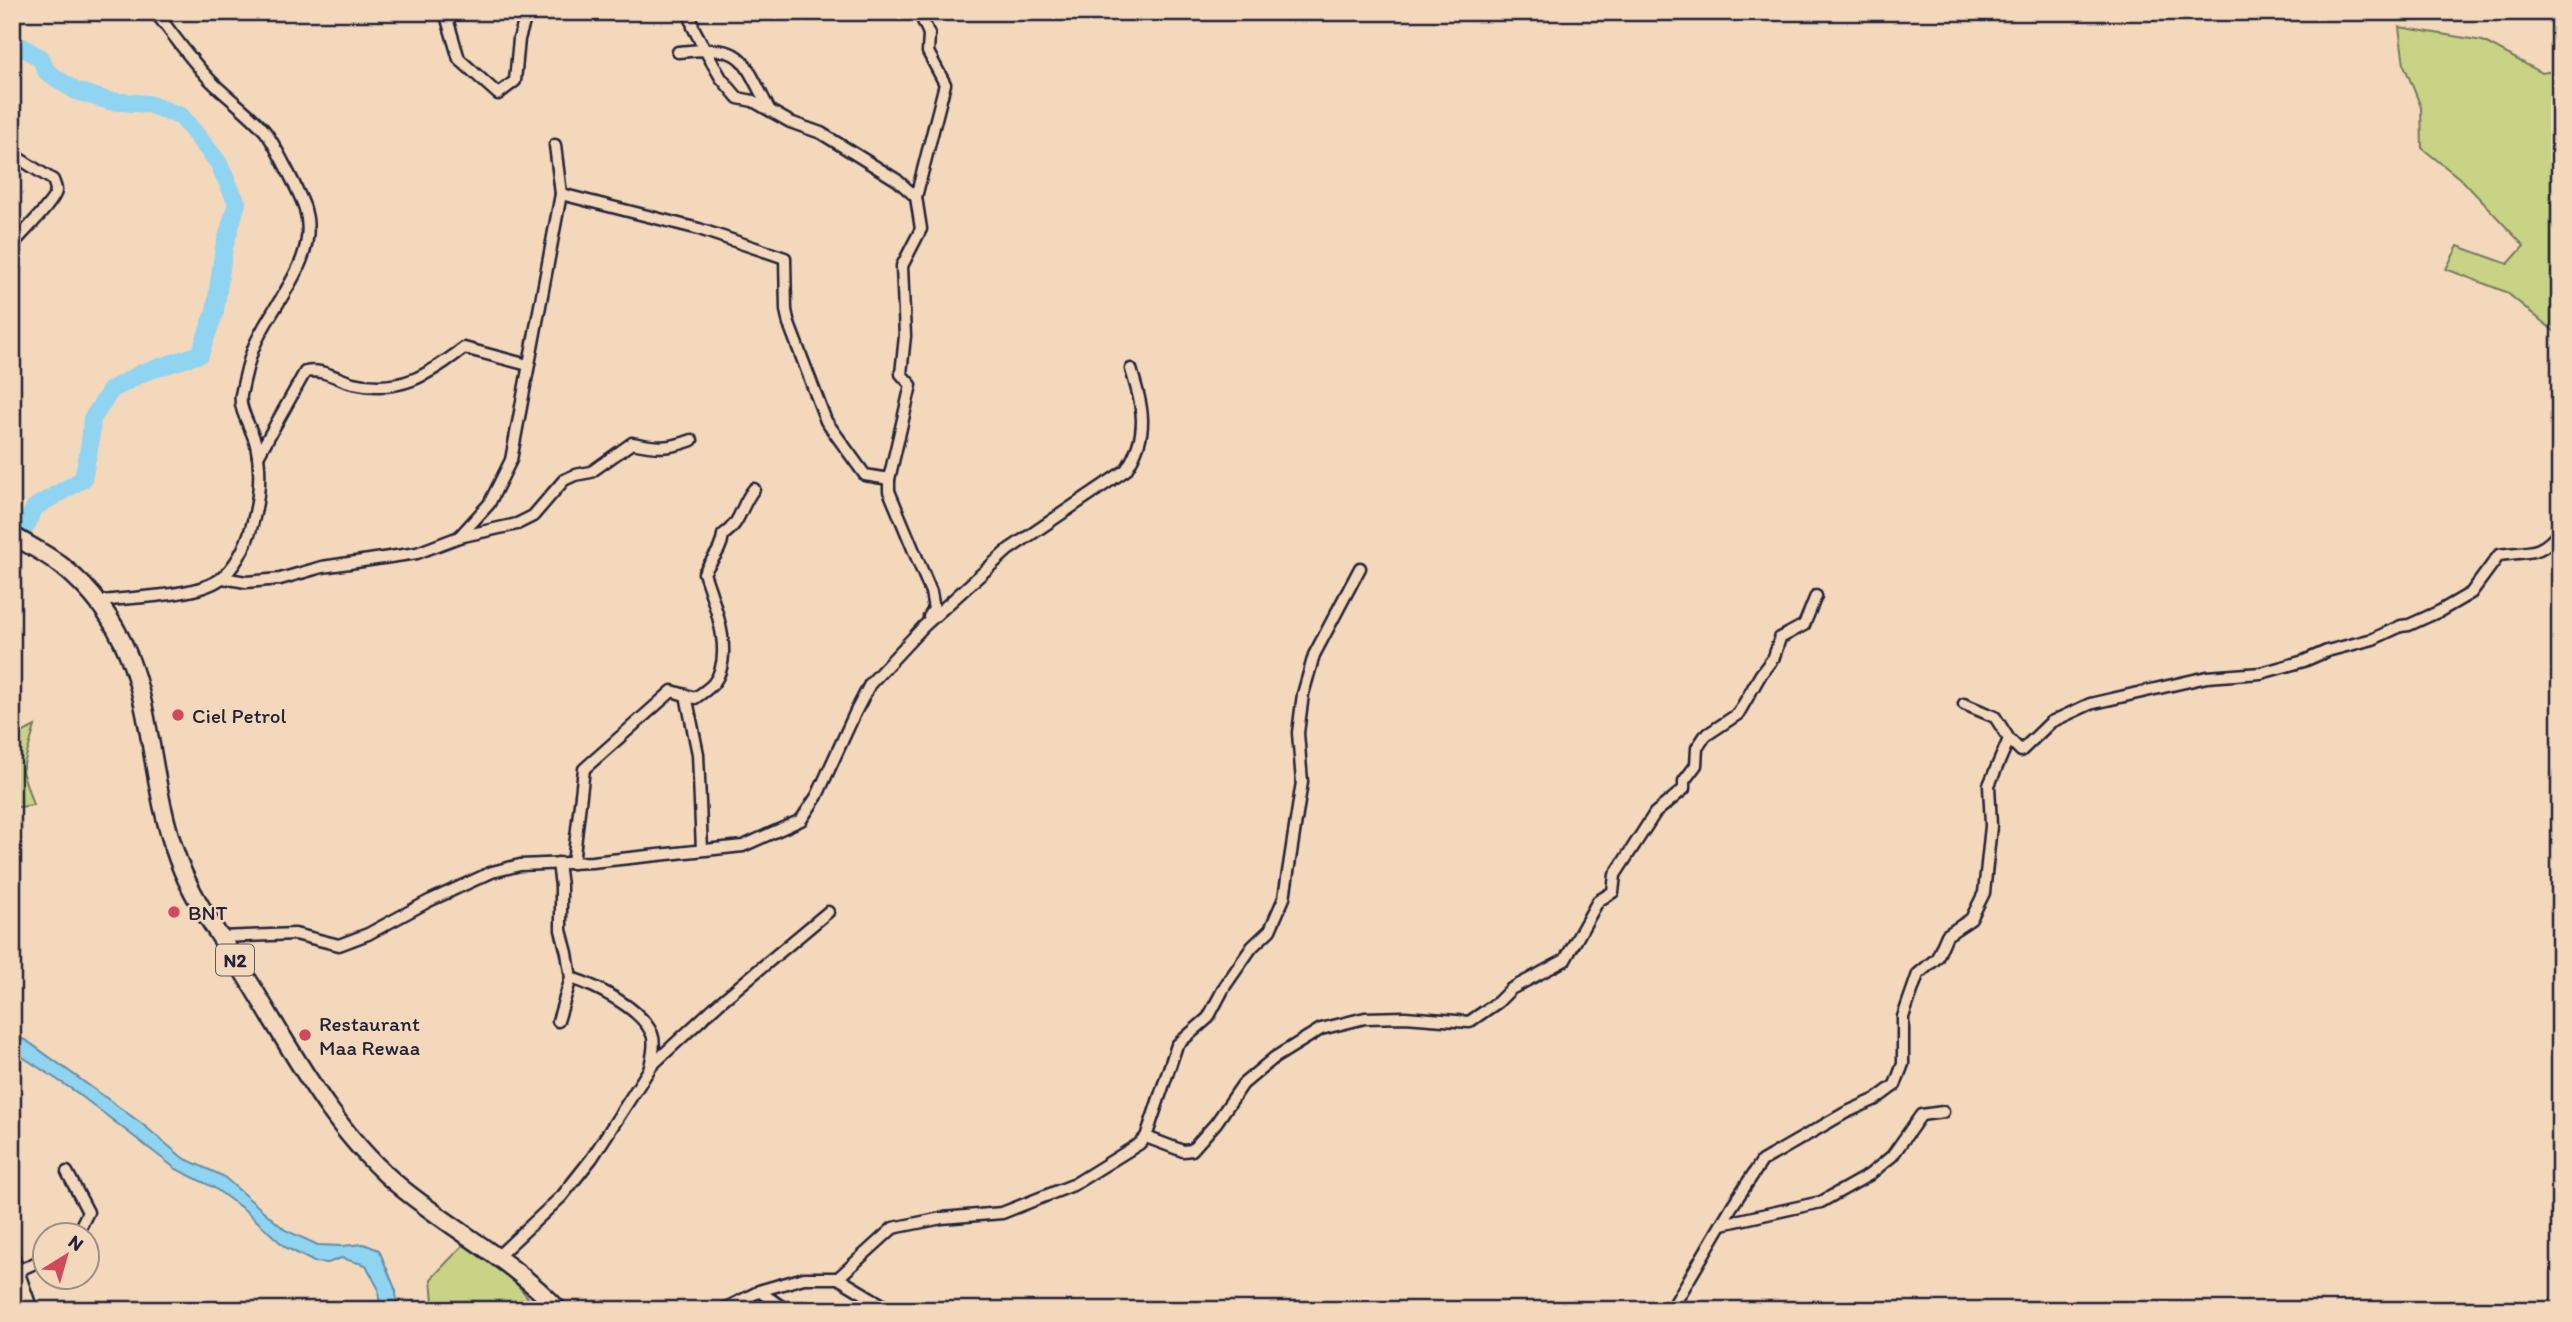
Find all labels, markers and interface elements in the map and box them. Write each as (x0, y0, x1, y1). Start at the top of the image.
place label: Ciel Petrol (192, 703, 287, 728)
marker: Ciel Petrol (170, 707, 186, 723)
place label: BNT (188, 900, 228, 925)
marker: BNT (166, 904, 182, 920)
road number: N2 (216, 944, 254, 976)
place label: Restaurant Maa Rewaa (319, 1011, 420, 1060)
marker: Restaurant Maa Rewaa (297, 1027, 313, 1043)
north arrow (32, 1220, 102, 1290)
text: N (64, 1230, 88, 1256)

